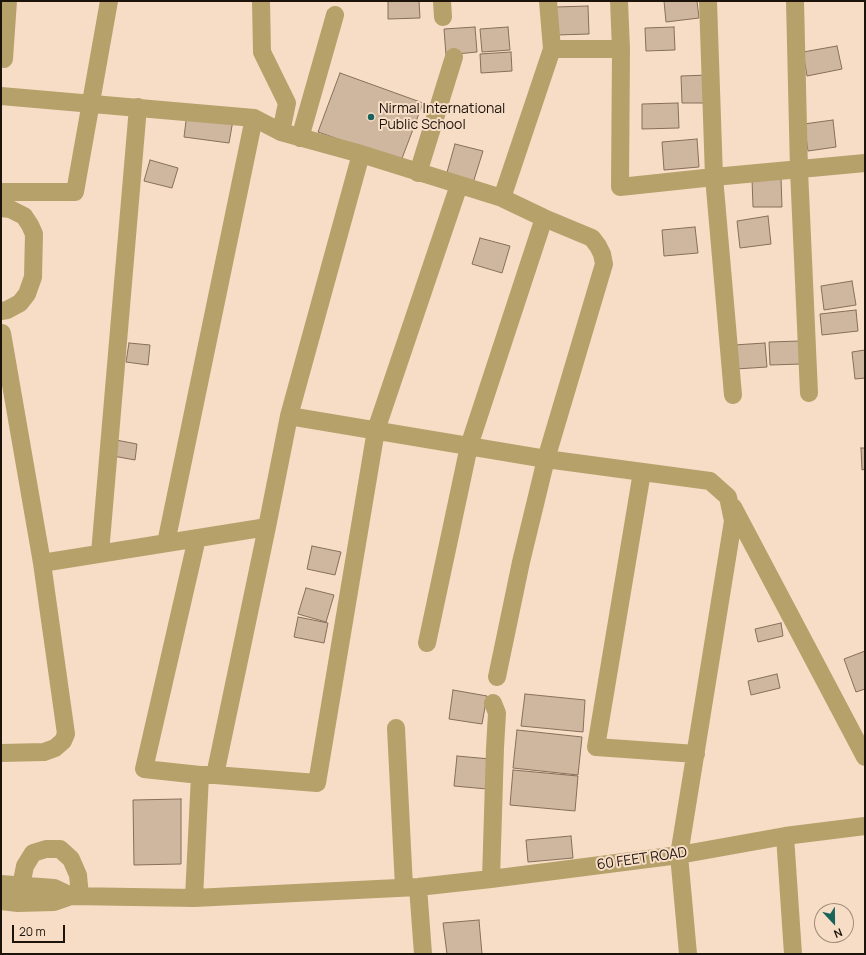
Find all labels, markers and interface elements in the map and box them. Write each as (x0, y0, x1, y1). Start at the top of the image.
place label: Nirmal International Public School (379, 101, 505, 134)
marker: Nirmal International Public School (366, 112, 376, 122)
street label: 60 FEET ROAD (596, 844, 688, 874)
north arrow (814, 903, 854, 943)
scale bar (14, 917, 67, 943)
text: 20 m (19, 923, 46, 940)
text: N (832, 925, 845, 942)

